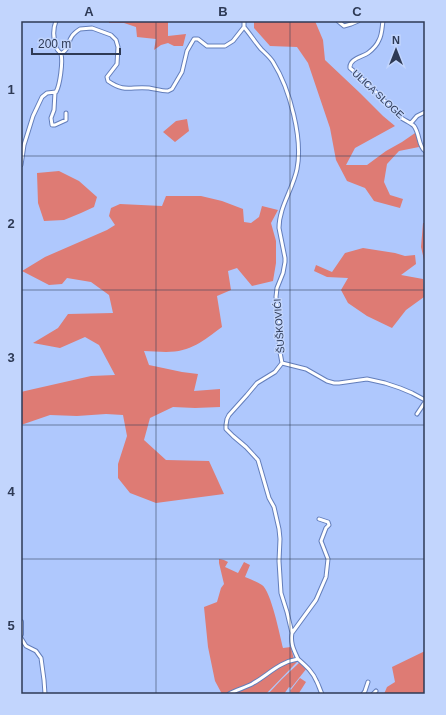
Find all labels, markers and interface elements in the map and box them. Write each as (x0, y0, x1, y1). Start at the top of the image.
text: A (84, 4, 94, 19)
text: B (218, 4, 228, 19)
text: C (352, 4, 362, 19)
scale bar (32, 30, 120, 56)
north arrow (376, 30, 416, 70)
text: N (392, 34, 400, 46)
text: 200 m (38, 37, 71, 51)
street label: ULICA SLOGE (350, 67, 406, 121)
text: 1 (7, 82, 15, 97)
text: 2 (7, 216, 15, 231)
street label: ŠUŠKOVIĆI (271, 298, 286, 354)
text: 3 (7, 350, 15, 365)
text: 4 (7, 484, 15, 499)
text: 5 (7, 618, 15, 633)

